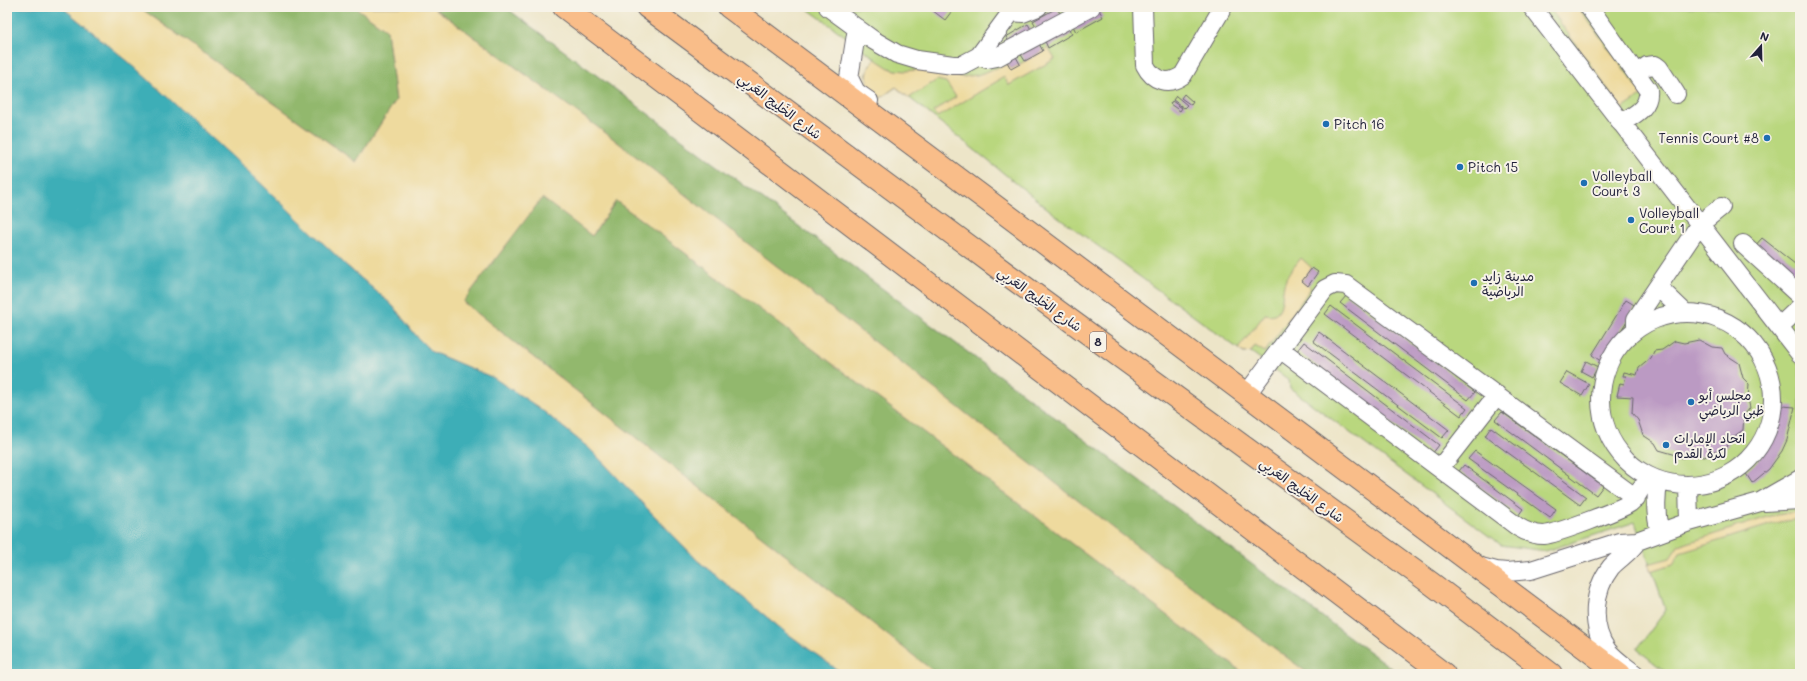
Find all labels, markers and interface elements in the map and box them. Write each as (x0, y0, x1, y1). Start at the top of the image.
north arrow (1741, 26, 1781, 66)
text: N (1758, 28, 1771, 45)
street label: شارع الخَلِيج العَربِي (733, 69, 825, 146)
place label: Pitch 16 (1334, 115, 1385, 132)
marker: Pitch 16 (1321, 119, 1331, 129)
place label: Tennis Court #8 (1658, 129, 1759, 146)
marker: Tennis Court #8 (1762, 133, 1772, 143)
place label: Pitch 15 (1468, 158, 1518, 175)
marker: Pitch 15 (1455, 162, 1465, 172)
place label: Volleyball Court 3 (1592, 167, 1652, 199)
marker: Volleyball Court 3 (1579, 178, 1589, 188)
place label: Volleyball Court 1 (1639, 204, 1699, 236)
marker: Volleyball Court 1 (1626, 215, 1636, 225)
street label: شارع الخَلِيج العَربِي (993, 262, 1086, 338)
place label: مدينة زايد الرياضية (1482, 267, 1534, 300)
marker: مدينة زايد الرياضية (1469, 278, 1479, 288)
road number: 8 (1090, 332, 1106, 352)
place label: مجلس أبو ظبي الرياضي (1698, 386, 1764, 422)
marker: مجلس أبو ظبي الرياضي (1686, 397, 1696, 407)
place label: اتحاد الإمارات لكرة القدم (1674, 429, 1745, 464)
marker: اتحاد الإمارات لكرة القدم (1661, 440, 1671, 450)
street label: شارع الخَلِيج العَربِي (1255, 453, 1348, 529)

